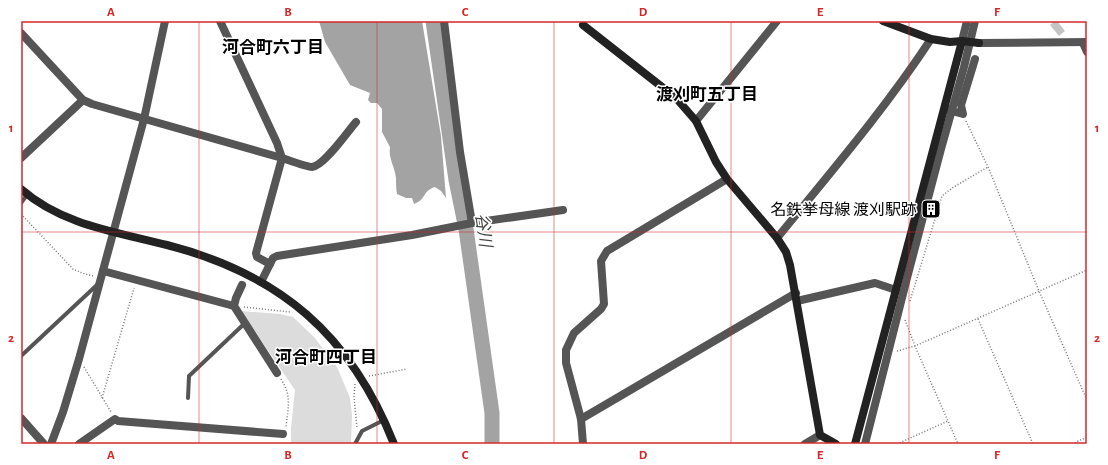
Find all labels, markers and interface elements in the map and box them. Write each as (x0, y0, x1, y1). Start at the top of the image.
text: A (107, 6, 115, 19)
text: B (284, 6, 292, 19)
text: C (462, 6, 469, 19)
text: D (639, 6, 648, 19)
text: E (817, 6, 824, 19)
text: F (994, 6, 1001, 19)
district label: 河合町六丁目 (222, 38, 324, 56)
district label: 渡刈町五丁目 (656, 86, 758, 103)
text: 1 (9, 122, 13, 135)
text: 1 (1095, 122, 1099, 135)
building icon: 名鉄挙母線 渡刈駅跡 (920, 198, 942, 220)
place label: 名鉄挙母線 渡刈駅跡 (770, 201, 917, 218)
water label: 谷川 (473, 212, 495, 250)
text: 2 (8, 332, 14, 345)
text: 2 (1094, 332, 1100, 345)
district label: 河合町四丁目 (275, 348, 377, 366)
text: A (107, 449, 115, 462)
text: B (284, 449, 292, 462)
text: C (462, 449, 469, 462)
text: D (639, 449, 648, 462)
text: E (817, 449, 824, 462)
text: F (994, 449, 1001, 462)

